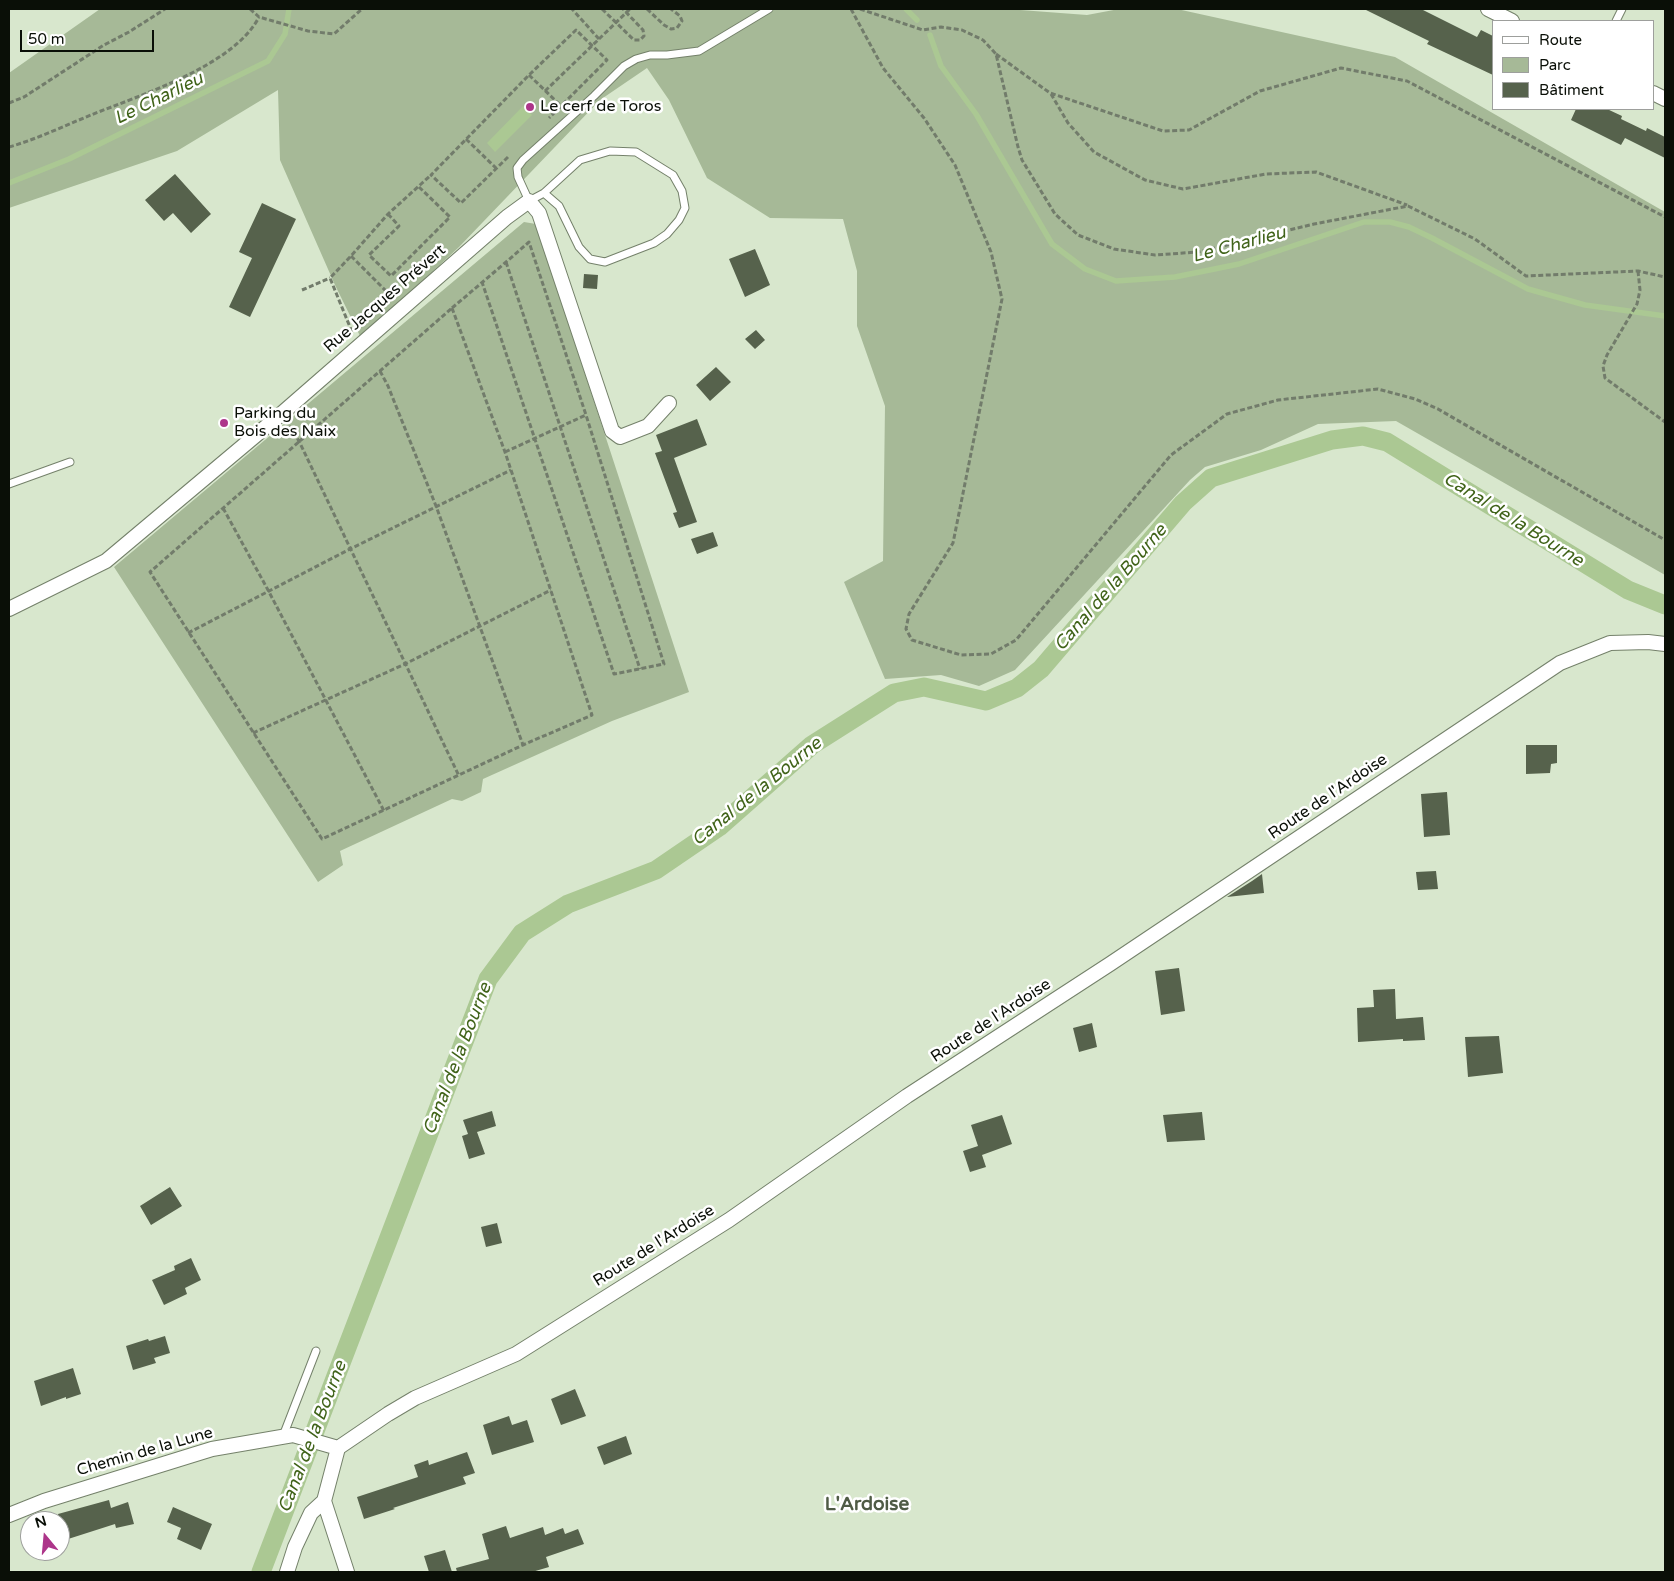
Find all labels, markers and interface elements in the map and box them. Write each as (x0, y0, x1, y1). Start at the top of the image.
scale bar (22, 20, 156, 52)
legend (1492, 20, 1654, 110)
text: 50 m (28, 30, 65, 48)
text: Route (1539, 31, 1582, 49)
text: Parc (1539, 56, 1571, 74)
water label: Le Charlieu (111, 68, 207, 130)
text: Bâtiment (1539, 81, 1604, 99)
place label: Le cerf de Toros (540, 97, 661, 117)
marker: Le cerf de Toros (524, 101, 536, 113)
water label: Le Charlieu (1190, 222, 1288, 268)
street label: Rue Jacques Prévert (320, 241, 450, 357)
place label: Parking du Bois des Naix (234, 404, 336, 442)
marker: Parking du Bois des Naix (218, 417, 230, 429)
water label: Canal de la Bourne (1439, 468, 1587, 572)
water label: Canal de la Bourne (1050, 520, 1172, 656)
water label: Canal de la Bourne (688, 733, 826, 851)
street label: Route de l'Ardoise (1265, 750, 1391, 844)
street label: Route de l'Ardoise (927, 975, 1055, 1067)
water label: Canal de la Bourne (419, 980, 497, 1138)
street label: Route de l'Ardoise (590, 1201, 718, 1291)
water label: Canal de la Bourne (274, 1358, 352, 1516)
street label: Chemin de la Lune (75, 1423, 215, 1481)
district label: L'Ardoise (825, 1494, 909, 1516)
north arrow (20, 1511, 70, 1561)
text: N (33, 1512, 49, 1532)

